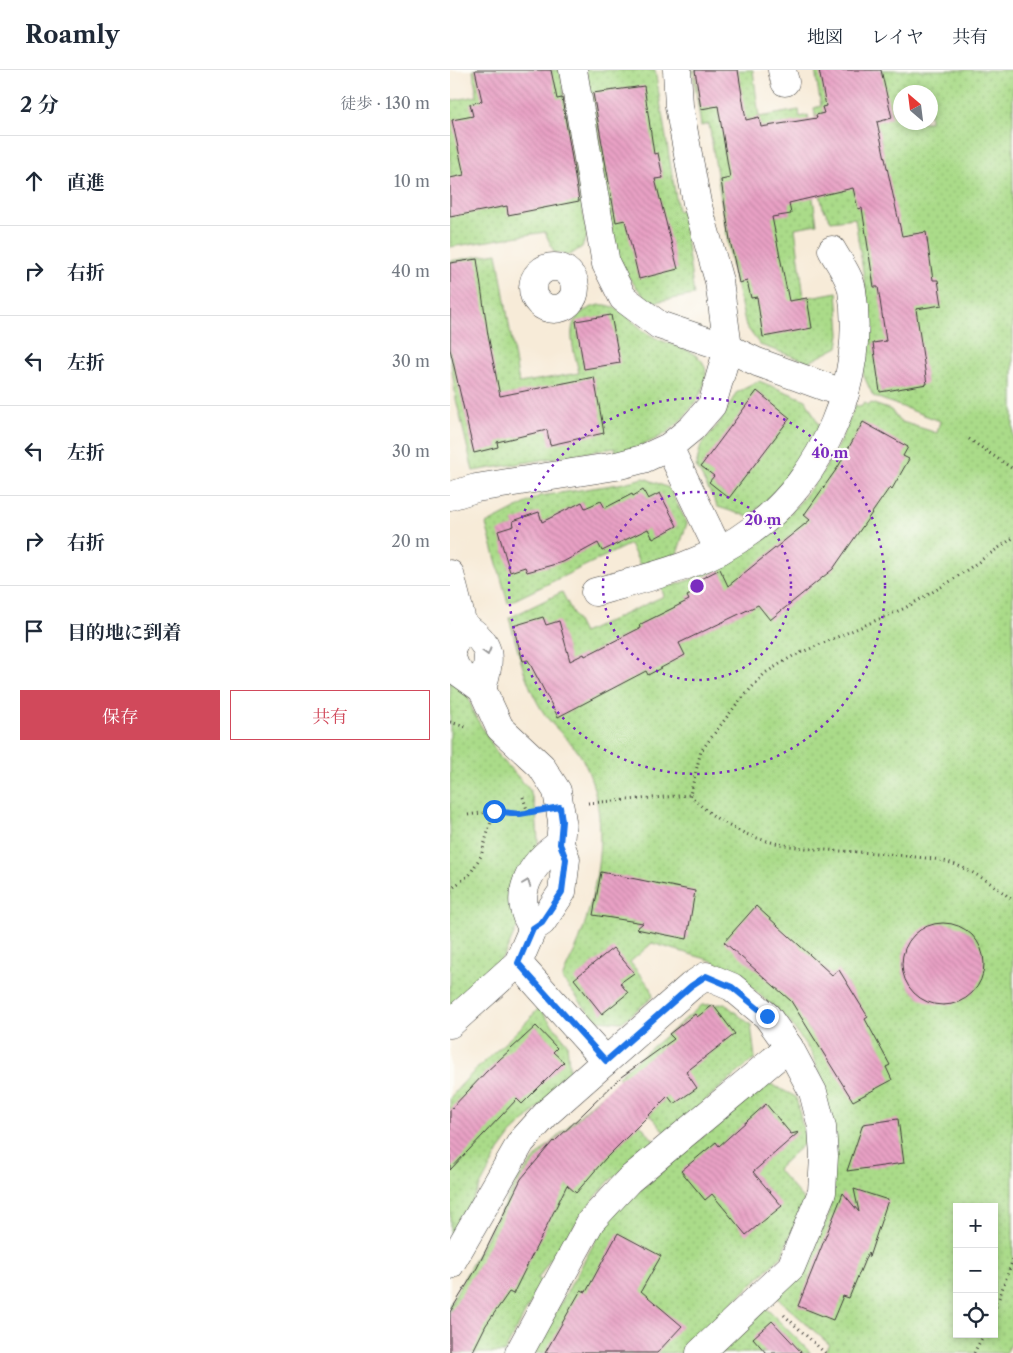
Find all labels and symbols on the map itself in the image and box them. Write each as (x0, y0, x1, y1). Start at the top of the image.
north arrow (893, 85, 938, 130)
text: 40 m (811, 443, 849, 462)
text: 20 m (744, 510, 782, 529)
centre of rings (688, 577, 706, 595)
one-way arrow (481, 647, 491, 656)
route start (483, 800, 506, 823)
one-way arrow (521, 879, 531, 888)
route end (756, 1005, 779, 1028)

